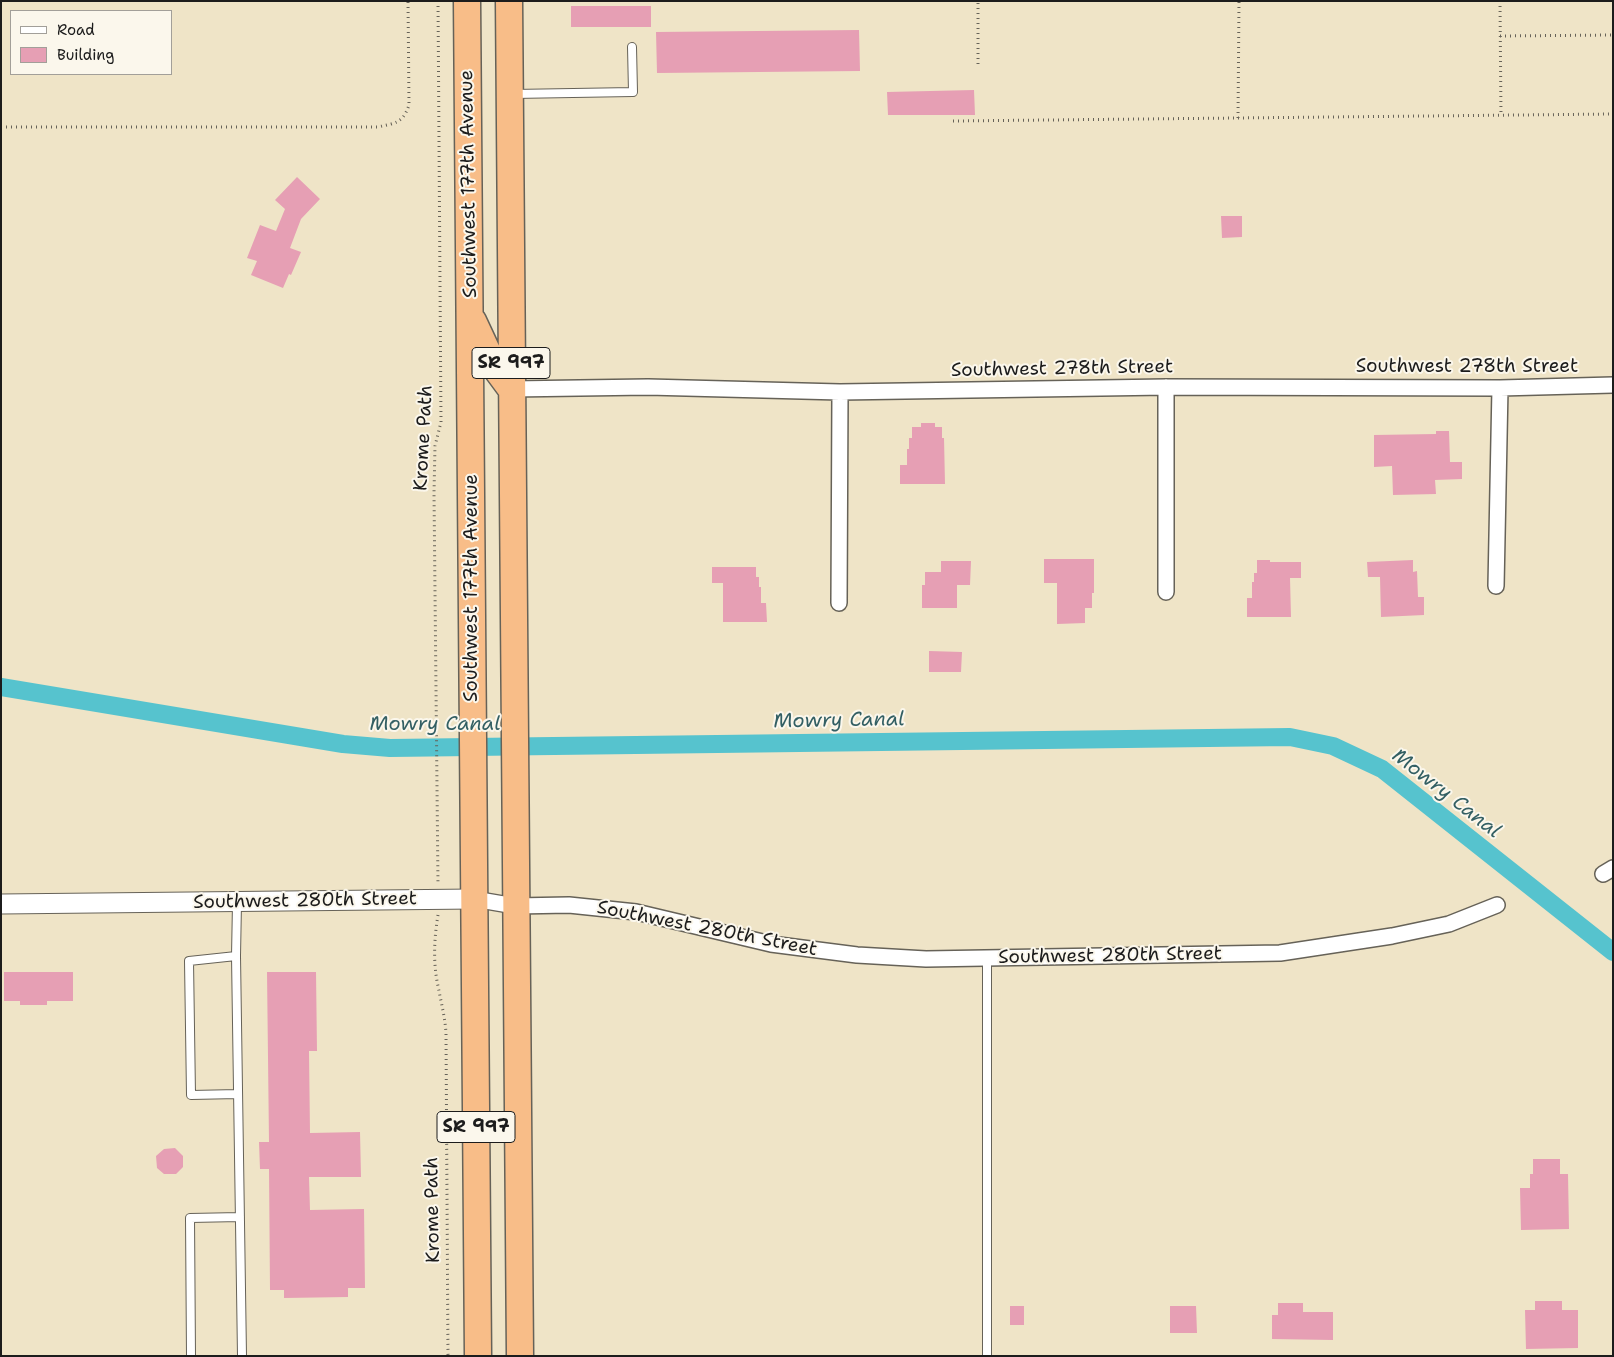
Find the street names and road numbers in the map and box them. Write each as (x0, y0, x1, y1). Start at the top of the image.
street label: Southwest 177th Avenue (456, 70, 482, 298)
road number: SR 997 (472, 348, 550, 378)
street label: Southwest 278th Street (951, 356, 1173, 382)
street label: Southwest 278th Street (1356, 356, 1578, 378)
street label: Krome Path (410, 384, 438, 492)
street label: Southwest 177th Avenue (461, 474, 483, 702)
street label: Southwest 280th Street (193, 888, 417, 914)
street label: Southwest 280th Street (595, 896, 819, 962)
street label: Southwest 280th Street (998, 943, 1222, 969)
road number: SR 997 (437, 1112, 515, 1142)
street label: Krome Path (421, 1157, 445, 1263)

